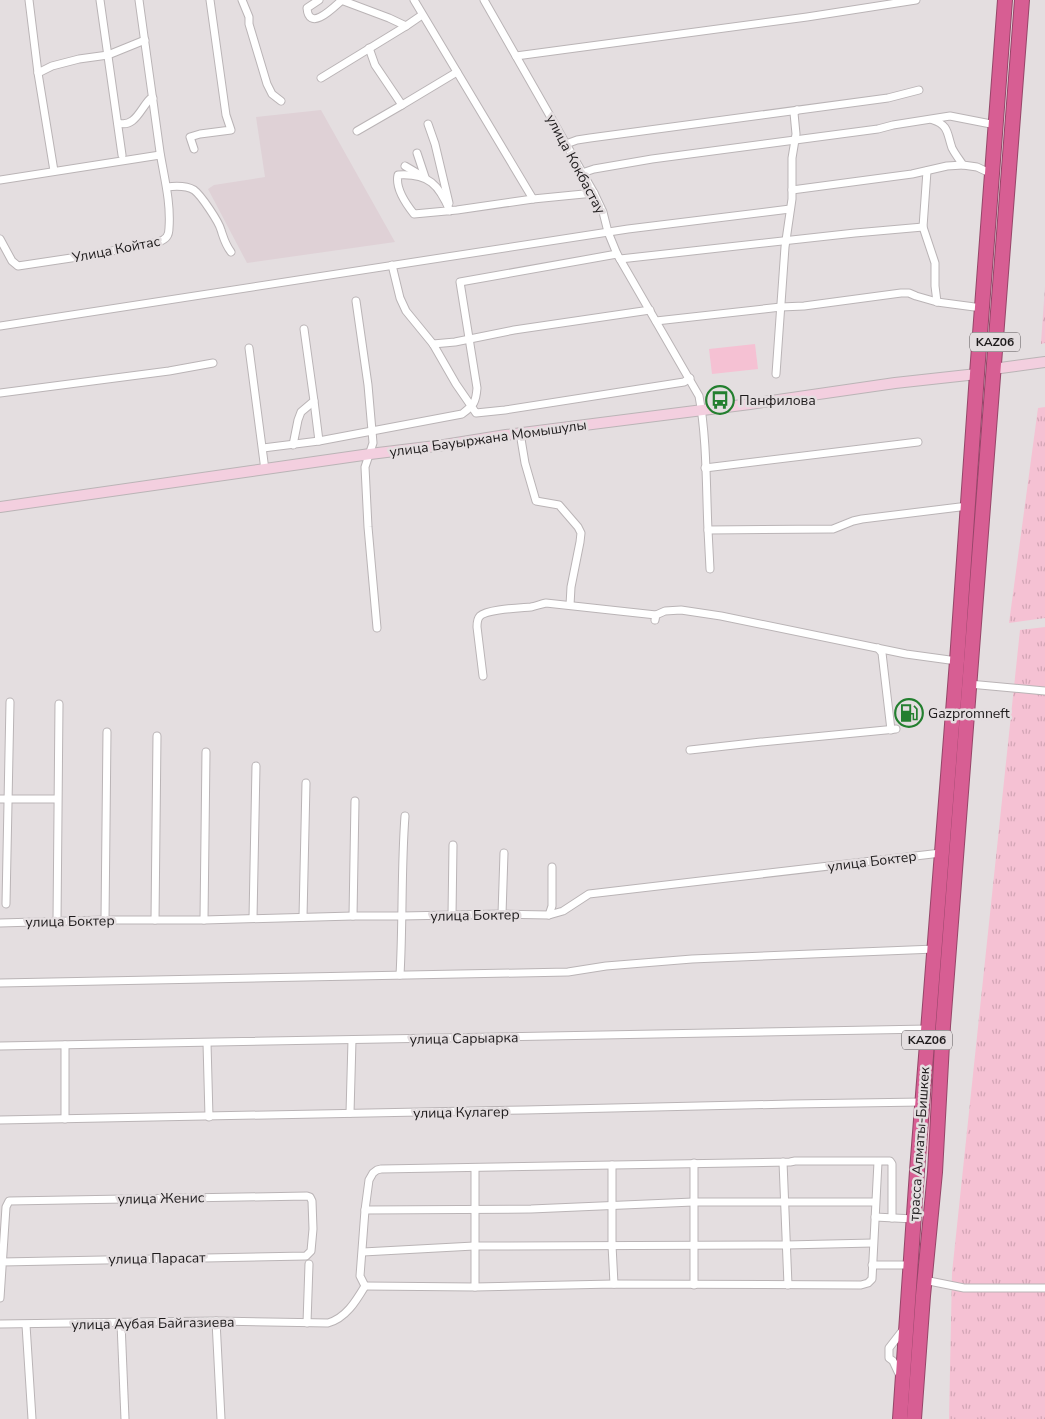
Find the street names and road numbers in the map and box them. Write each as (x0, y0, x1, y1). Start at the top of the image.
street label: улица Кокбастау (541, 111, 610, 218)
street label: Улица Койтас (70, 232, 162, 267)
road number: KАZ06 (970, 332, 1020, 352)
street label: улица Бауыржана Момышулы (388, 415, 588, 462)
street label: улица Боктер (827, 847, 918, 876)
street label: улица Боктер (430, 905, 520, 926)
street label: улица Боктер (25, 911, 115, 932)
street label: улица Сарыарка (409, 1028, 519, 1049)
road number: KАZ06 (902, 1030, 952, 1050)
street label: трасса Алматы-Бишкек (905, 1066, 934, 1222)
street label: улица Кулагер (413, 1102, 509, 1123)
street label: улица Женис (117, 1188, 205, 1209)
street label: улица Парасат (108, 1248, 206, 1269)
street label: улица Аубая Байгазиева (71, 1313, 235, 1334)

